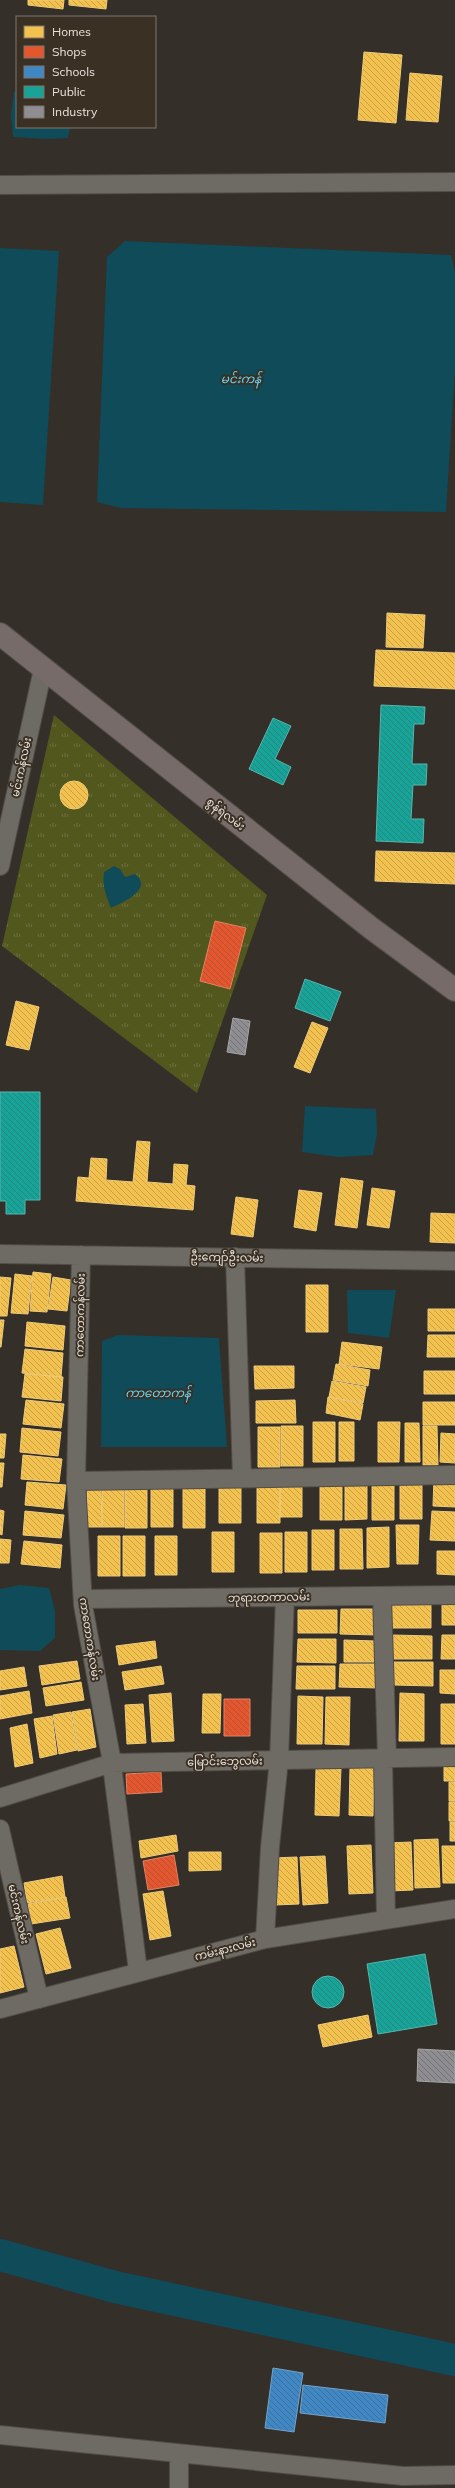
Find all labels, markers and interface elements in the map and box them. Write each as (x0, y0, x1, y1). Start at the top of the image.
legend (16, 16, 156, 128)
text: Homes (52, 24, 91, 39)
text: Shops (52, 44, 87, 59)
text: Schools (52, 64, 95, 79)
text: Public (52, 84, 86, 99)
text: Industry (52, 104, 98, 119)
water label: မင်းကန် (221, 370, 263, 389)
street label: မင်းကန်လမ်း (8, 736, 36, 799)
street label: စွန်ရဲလမ်း (203, 795, 248, 835)
street label: ဦးကျော်ဦးလမ်း (190, 1249, 264, 1267)
street label: ကာတောကန်လမ်း (72, 1273, 90, 1357)
water label: ကာတောကန် (125, 1384, 192, 1403)
street label: ဘုရားတကာလမ်း (228, 1589, 310, 1607)
street label: ကာတောကန်လမ်း (75, 1597, 103, 1682)
street label: မြောင်းဘွေလမ်း (187, 1753, 263, 1771)
street label: မင်းကန်လမ်း (3, 1883, 33, 1946)
street label: ကမ်းနားလမ်း (193, 1935, 258, 1965)

